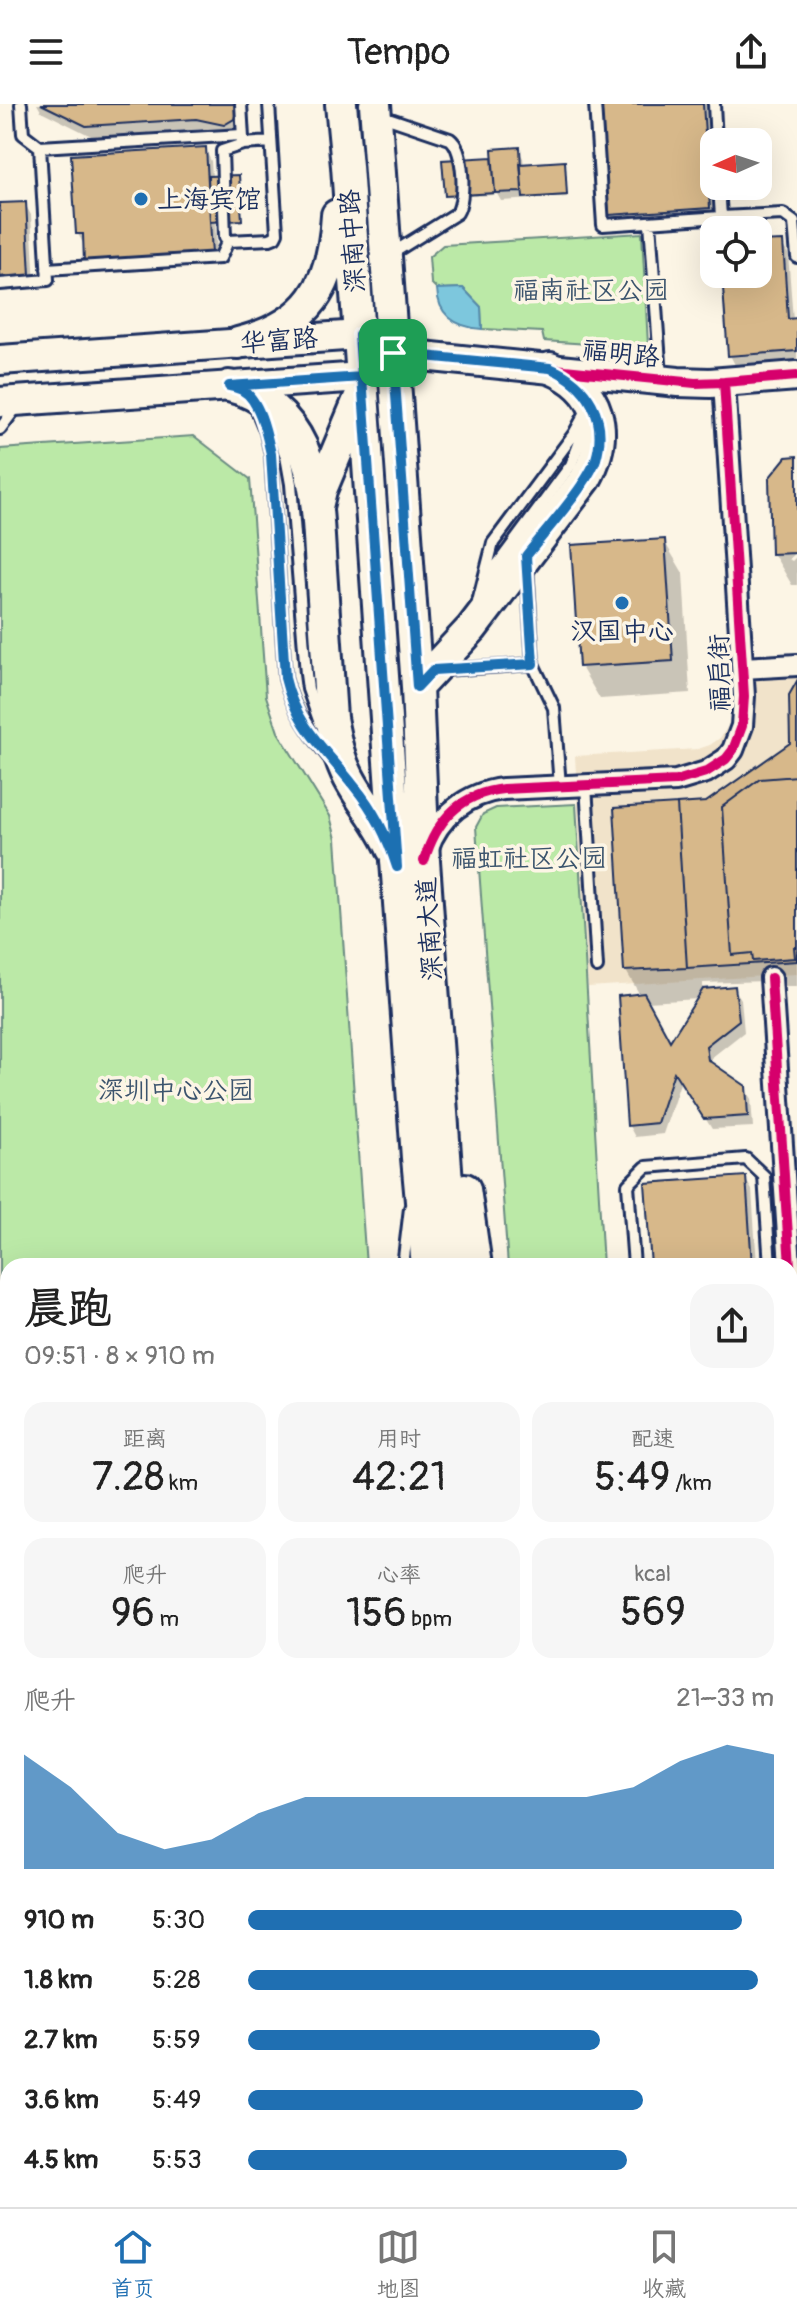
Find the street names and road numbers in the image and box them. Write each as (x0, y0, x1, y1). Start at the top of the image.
street label: 深南中路 (333, 188, 373, 294)
street label: 华富路 (239, 322, 319, 360)
street label: 福明路 (580, 334, 661, 374)
street label: 福启街 (703, 634, 737, 712)
street label: 深南大道 (410, 876, 450, 982)

